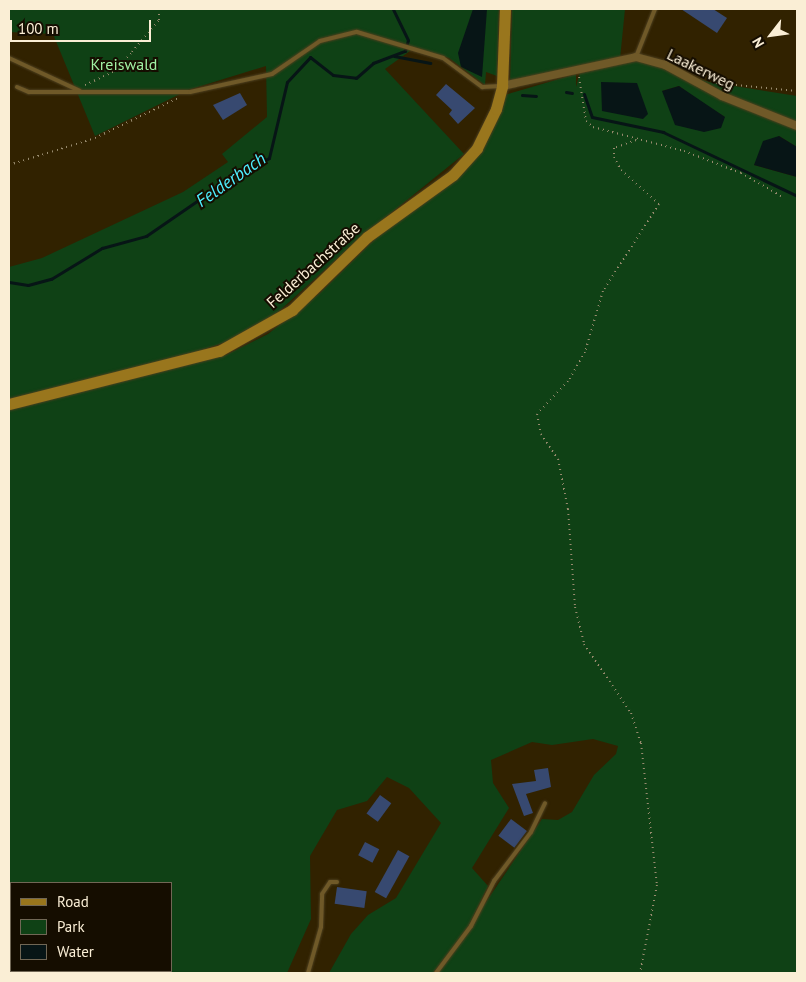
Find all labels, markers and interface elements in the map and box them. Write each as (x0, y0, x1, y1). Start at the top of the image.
scale bar (12, 10, 154, 42)
north arrow (746, 10, 796, 60)
text: 100 m (18, 19, 59, 38)
text: N (748, 34, 768, 51)
street label: Laakerweg (664, 44, 738, 94)
park label: Kreiswald (91, 54, 157, 74)
water label: Felderbach (192, 148, 270, 212)
street label: Felderbachstraße (262, 218, 364, 312)
legend (10, 882, 172, 972)
text: Road (57, 892, 89, 911)
text: Park (57, 917, 85, 936)
text: Water (57, 942, 94, 961)

